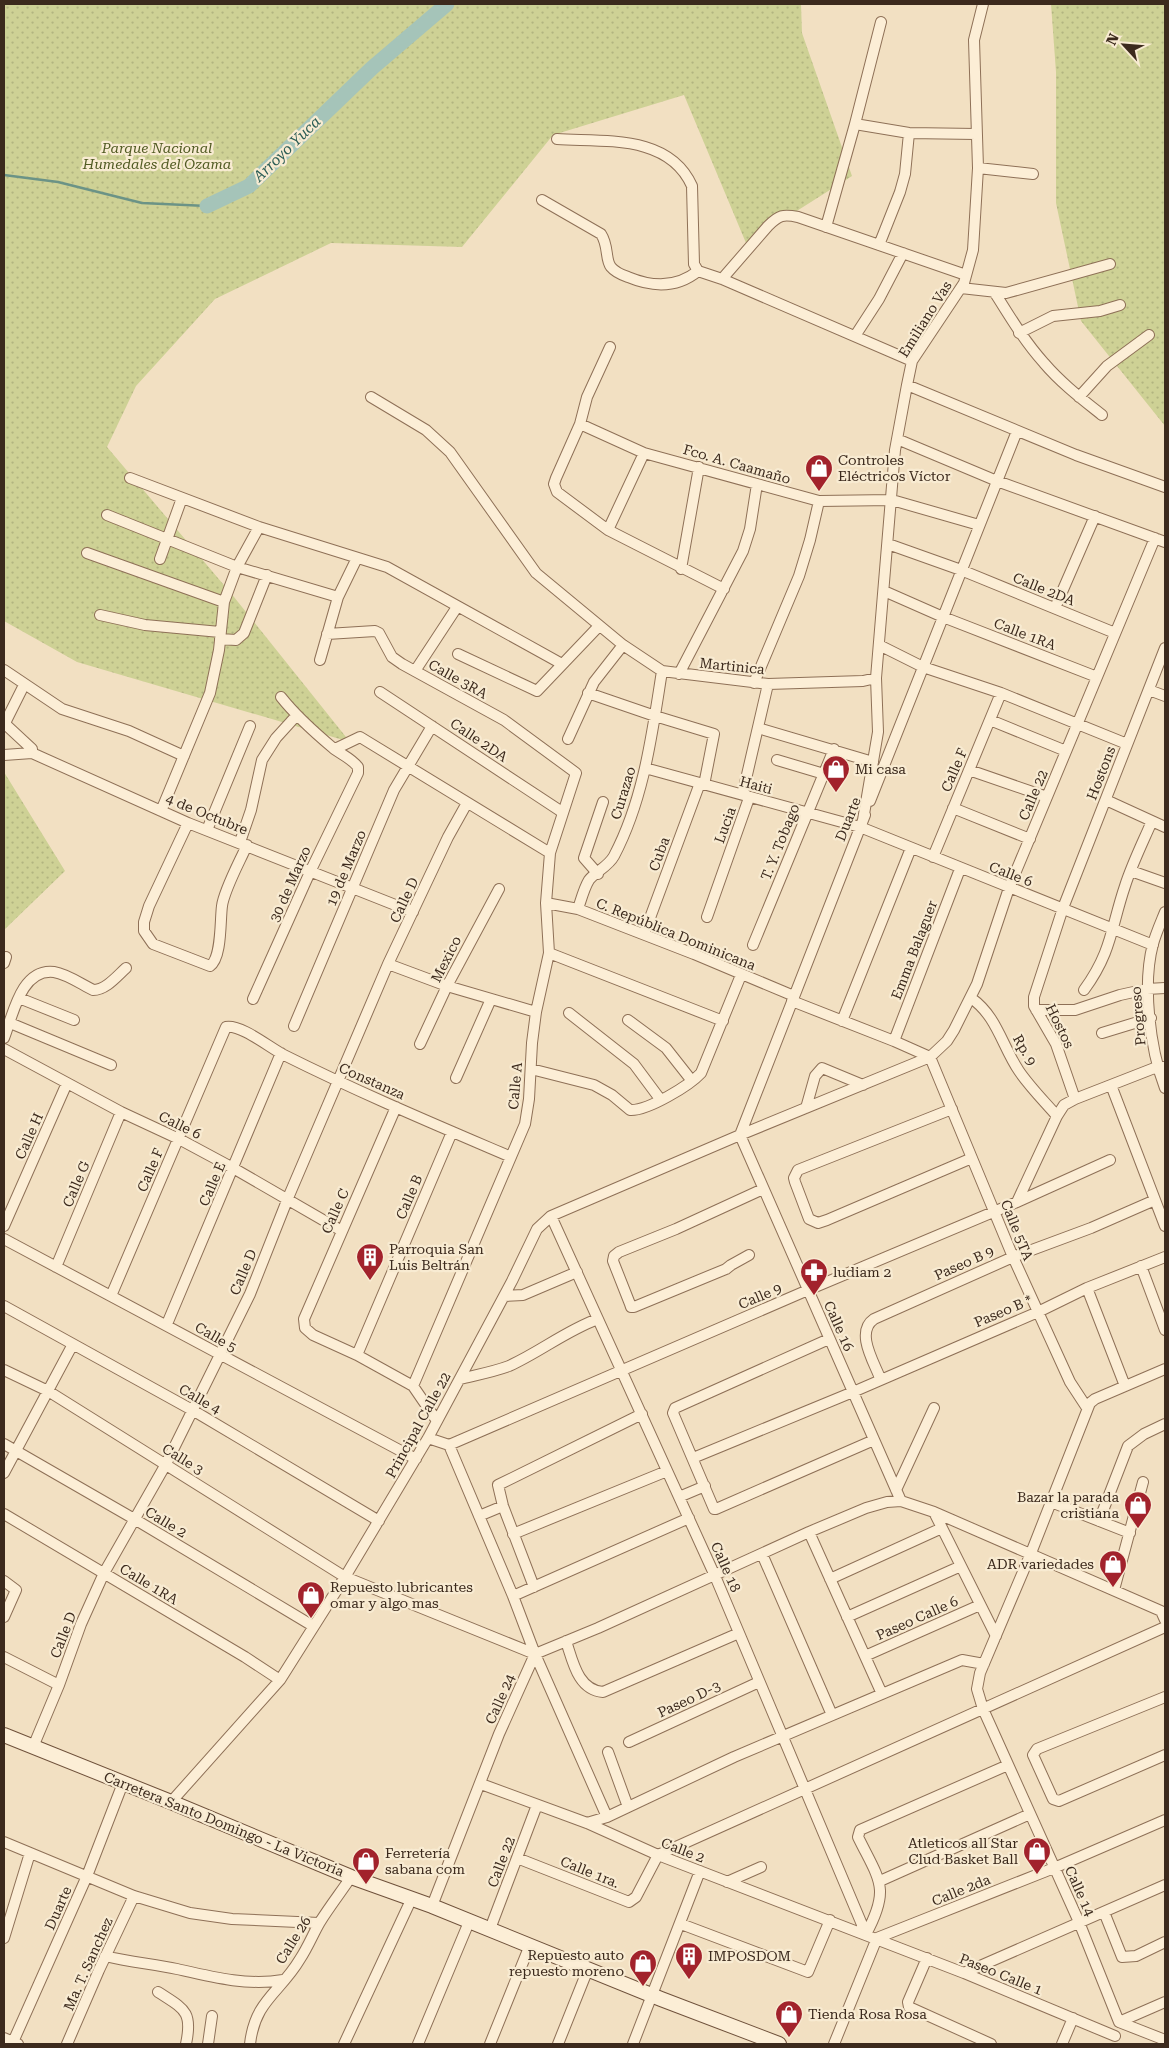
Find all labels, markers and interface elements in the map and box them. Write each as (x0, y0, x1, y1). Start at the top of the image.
north arrow (1099, 20, 1149, 70)
text: N (1103, 31, 1122, 48)
water label: Arroyo Yuca (249, 113, 324, 186)
park label: Parque Nacional Humedales del Ozama (82, 140, 231, 172)
street label: Emiliano Vas (895, 278, 955, 360)
street label: Fco. A. Caamaño (681, 441, 793, 487)
place label: Controles Eléctricos Víctor (838, 452, 951, 484)
shop icon: Controles Eléctricos Víctor (804, 453, 834, 492)
street label: Calle 2DA (1011, 569, 1078, 609)
street label: Calle 1RA (992, 615, 1058, 653)
street label: Martinica (699, 655, 766, 677)
street label: Calle 3RA (426, 656, 490, 702)
street label: Calle 2DA (447, 715, 511, 765)
street label: Hostons (1083, 744, 1119, 802)
street label: Calle F (938, 746, 970, 794)
shop icon: Mi casa (821, 754, 851, 793)
place label: Mi casa (855, 761, 906, 777)
street label: Curazao (607, 765, 639, 821)
street label: Calle 22 (1015, 767, 1051, 823)
street label: Haiti (738, 773, 775, 797)
street label: 4 de Octubre (164, 790, 251, 838)
street label: Duarte (832, 794, 864, 843)
street label: T. Y. Tobago (757, 802, 803, 882)
street label: Lucia (711, 804, 739, 845)
street label: 19 de Marzo (323, 828, 369, 908)
street label: Cuba (645, 834, 673, 873)
street label: 30 de Marzo (266, 844, 314, 924)
street label: Calle 6 (987, 858, 1035, 890)
street label: Calle D (387, 875, 422, 925)
street label: C. República Dominicana (594, 895, 759, 974)
street label: Emma Balaguer (888, 898, 940, 1002)
street label: Mexico (428, 933, 464, 985)
street label: Progreso (1127, 986, 1149, 1046)
street label: Hostos (1042, 1001, 1078, 1051)
street label: Rp. 9 (1010, 1032, 1040, 1069)
street label: Constanza (337, 1059, 408, 1103)
street label: Calle A (505, 1062, 525, 1110)
street label: Calle 6 (156, 1108, 204, 1142)
street label: Calle H (12, 1110, 46, 1162)
street label: Calle F (134, 1146, 166, 1194)
street label: Calle G (59, 1158, 93, 1209)
street label: Calle E (196, 1159, 228, 1209)
street label: Calle B (392, 1172, 426, 1222)
street label: Calle C (318, 1186, 352, 1236)
street label: Calle 5TA (998, 1197, 1036, 1263)
place label: Parroquia San Luis Beltrán (389, 1241, 484, 1273)
building icon: Parroquia San Luis Beltrán (355, 1242, 385, 1281)
street label: Paseo B 9 (932, 1243, 996, 1283)
street label: Calle D (226, 1246, 260, 1297)
pharmacy icon: ludiam 2 (799, 1257, 829, 1296)
place label: ludiam 2 (833, 1264, 891, 1280)
street label: Calle 9 (736, 1280, 784, 1312)
street label: Paseo B * (972, 1292, 1035, 1330)
street label: Calle 16 (821, 1298, 857, 1354)
street label: Calle 5 (192, 1319, 240, 1355)
street label: Principal Calle 22 (382, 1369, 454, 1481)
street label: Calle 4 (176, 1381, 224, 1417)
street label: Calle 3 (160, 1440, 207, 1478)
place label: Bazar la parada cristiana (1017, 1489, 1119, 1521)
shop icon: Bazar la parada cristiana (1123, 1490, 1153, 1529)
street label: Calle 2 (142, 1503, 190, 1541)
street label: Calle 18 (708, 1539, 744, 1595)
shop icon: ADR variedades (1098, 1549, 1128, 1588)
place label: ADR variedades (987, 1556, 1094, 1572)
street label: Calle 1RA (117, 1560, 181, 1608)
place label: Repuesto lubricantes omar y algo mas (330, 1579, 473, 1611)
shop icon: Repuesto lubricantes omar y algo mas (296, 1580, 326, 1619)
street label: Paseo Calle 6 (874, 1593, 961, 1643)
street label: Calle D (47, 1609, 79, 1660)
street label: Calle 24 (482, 1671, 518, 1727)
street label: Paseo D-3 (655, 1677, 723, 1721)
street label: Carretera Santo Domingo - La Victoria (102, 1768, 347, 1880)
street label: Calle 22 (484, 1834, 518, 1890)
street label: Calle 2 (659, 1834, 707, 1866)
place label: Atleticos all Star Clud Basket Ball (908, 1835, 1019, 1867)
shop icon: Atleticos all Star Clud Basket Ball (1022, 1836, 1052, 1875)
place label: Ferretería sabana com (385, 1845, 465, 1877)
shop icon: Ferretería sabana com (351, 1846, 381, 1885)
street label: Calle 1ra. (558, 1853, 622, 1891)
street label: Calle 14 (1062, 1863, 1098, 1919)
street label: Calle 2da (929, 1871, 993, 1909)
street label: Duarte (41, 1884, 75, 1932)
street label: Calle 26 (272, 1913, 314, 1967)
street label: Ma. T. Sanchez (60, 1915, 116, 2013)
building icon: IMPOSDOM (674, 1941, 704, 1980)
place label: Repuesto auto repuesto moreno (509, 1947, 624, 1979)
shop icon: Repuesto auto repuesto moreno (628, 1948, 658, 1987)
place label: IMPOSDOM (708, 1948, 791, 1964)
street label: Paseo Calle 1 (957, 1950, 1045, 1998)
shop icon: Tienda Rosa Rosa (774, 1999, 804, 2038)
place label: Tienda Rosa Rosa (808, 2006, 927, 2022)

